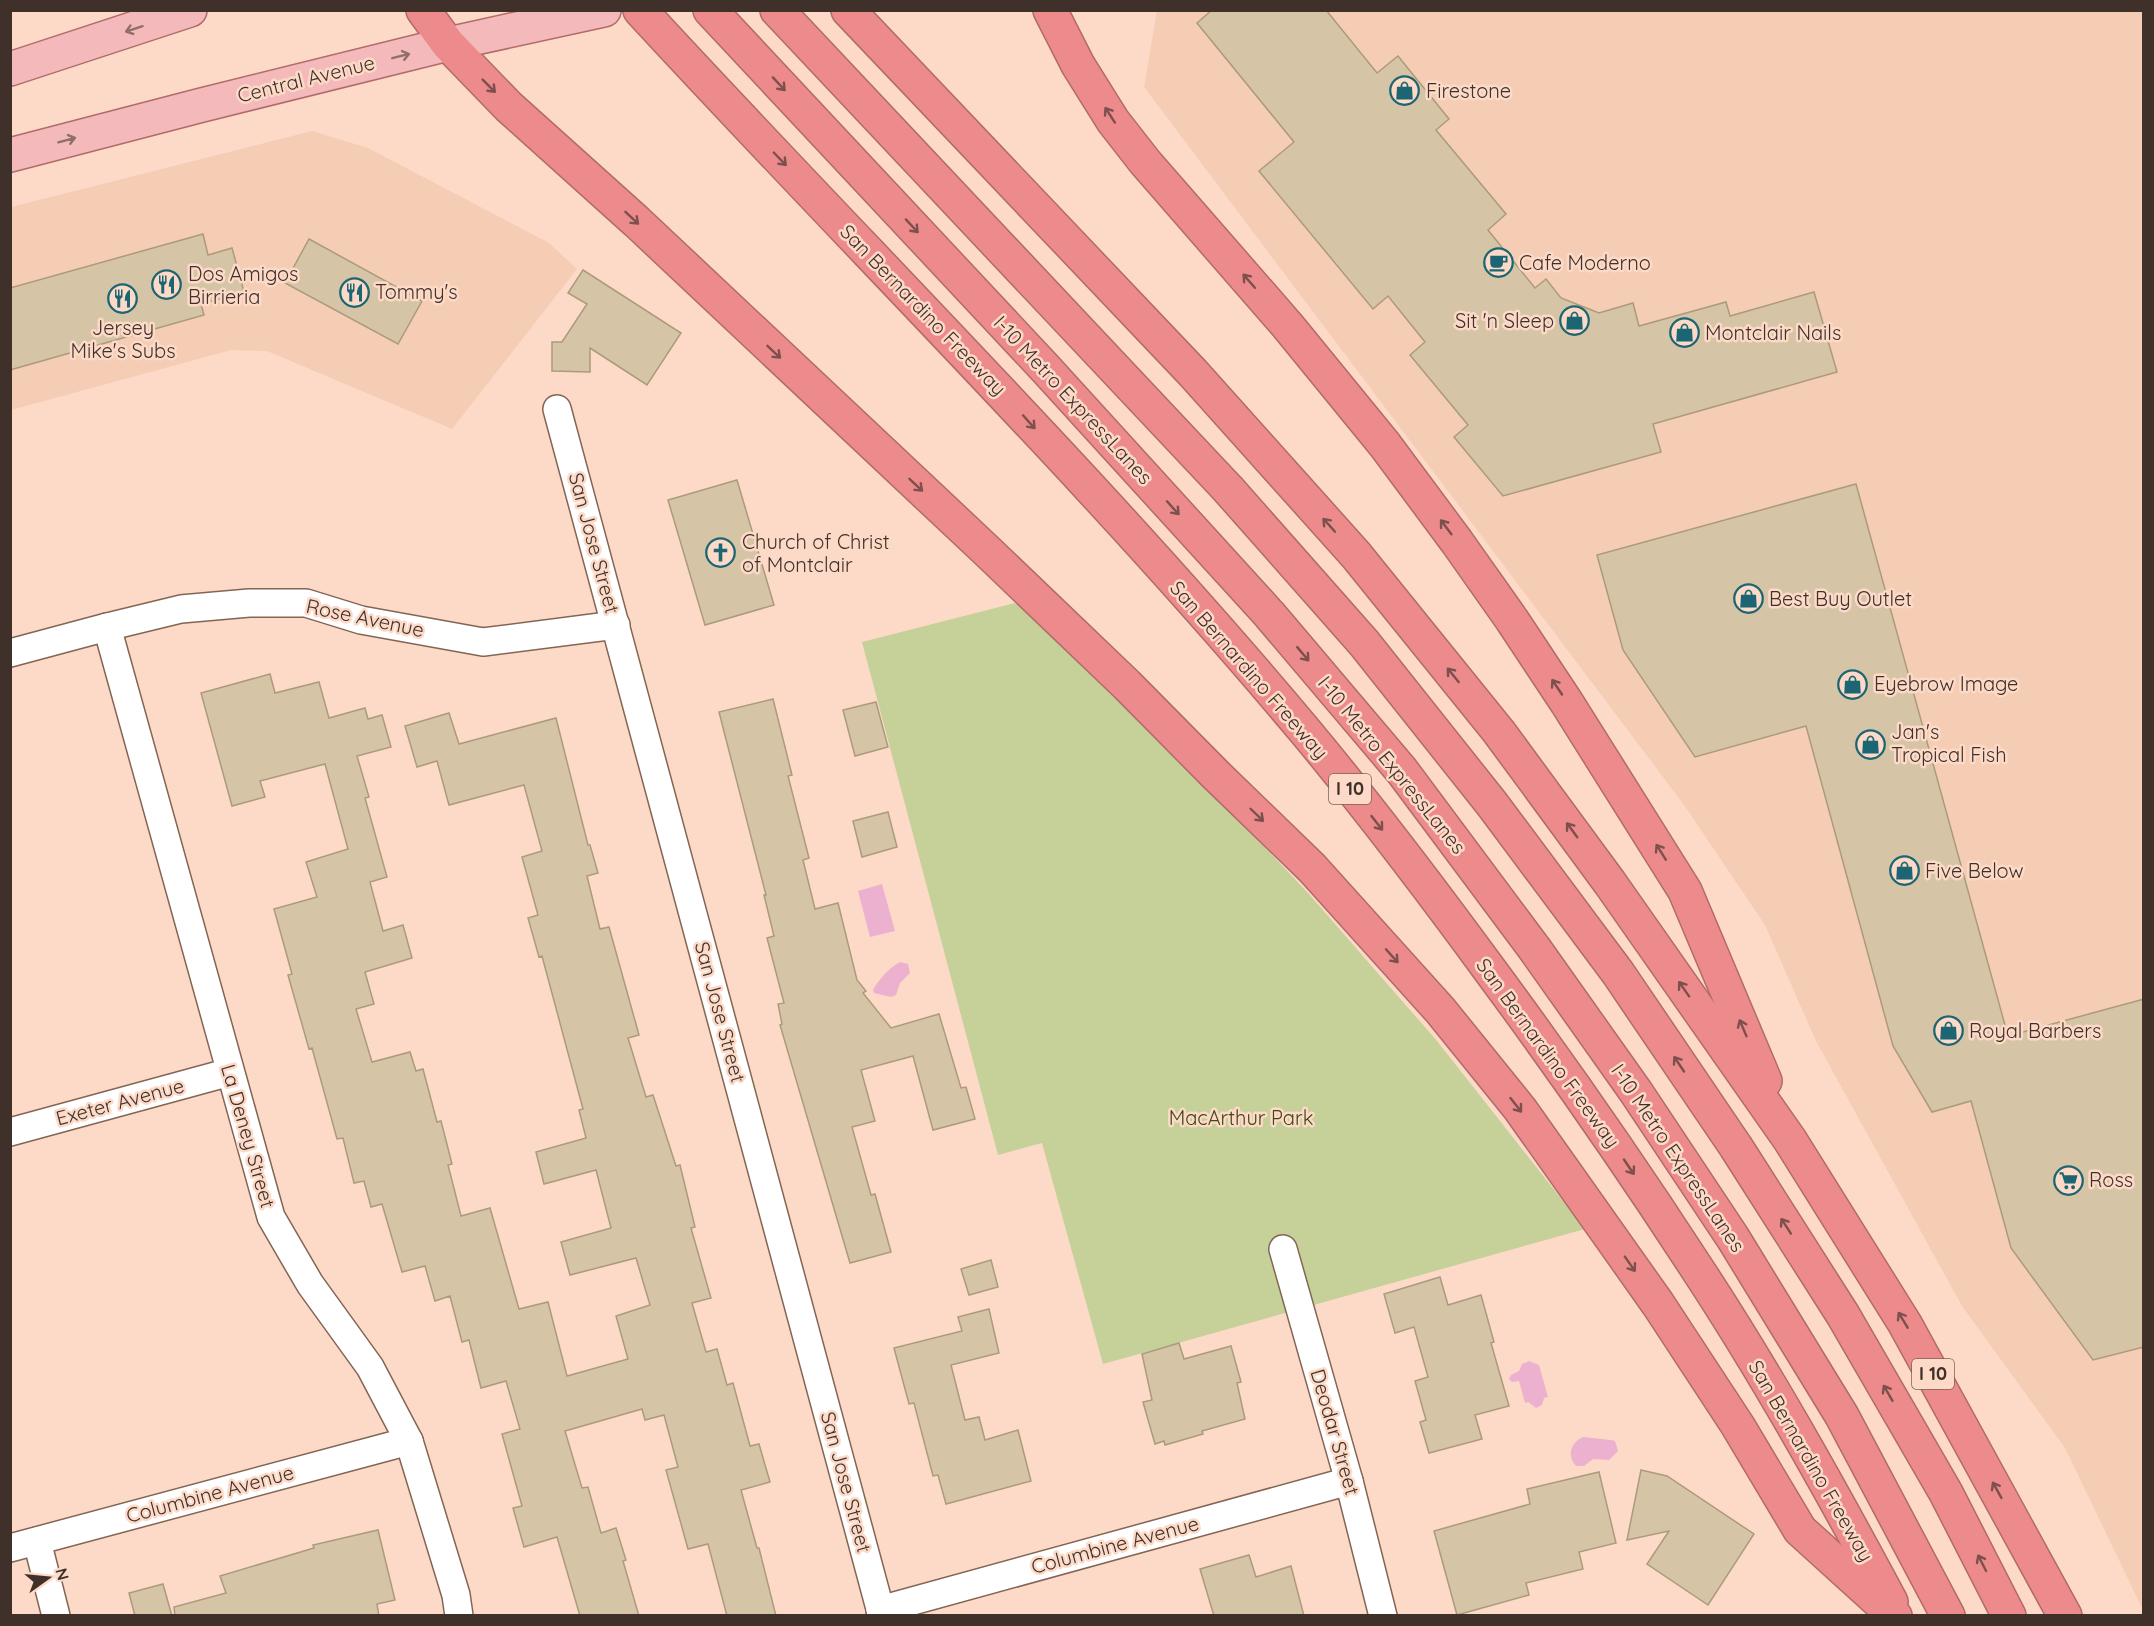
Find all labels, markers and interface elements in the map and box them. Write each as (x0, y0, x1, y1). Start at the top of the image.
one-way arrow (125, 24, 144, 35)
street label: Central Avenue (235, 49, 377, 108)
one-way arrow (391, 49, 410, 61)
shop icon: Firestone (1389, 75, 1421, 107)
one-way arrow (772, 76, 786, 91)
one-way arrow (482, 78, 497, 93)
place label: Firestone (1426, 78, 1511, 103)
one-way arrow (1104, 107, 1116, 124)
one-way arrow (57, 134, 76, 146)
one-way arrow (772, 151, 787, 166)
one-way arrow (624, 211, 639, 225)
street label: San Bernardino Freeway (835, 219, 1012, 400)
one-way arrow (905, 219, 919, 234)
cafe icon: Cafe Moderno (1482, 247, 1514, 279)
place label: Cafe Moderno (1519, 250, 1651, 275)
place label: Dos Amigos Birrieria (188, 261, 298, 309)
restaurant icon: Dos Amigos Birrieria (151, 269, 183, 301)
one-way arrow (1242, 274, 1256, 289)
restaurant icon: Tommy's (338, 276, 370, 308)
place label: Tommy's (375, 279, 458, 304)
restaurant icon: Jersey Mike's Subs (107, 282, 139, 314)
shop icon: Sit 'n Sleep (1559, 305, 1591, 337)
place label: Sit 'n Sleep (1455, 308, 1554, 333)
street label: I-10 Metro ExpressLanes (989, 310, 1158, 489)
place label: Jersey Mike's Subs (70, 315, 176, 363)
shop icon: Montclair Nails (1668, 317, 1700, 349)
place label: Montclair Nails (1705, 320, 1841, 345)
one-way arrow (767, 345, 782, 359)
one-way arrow (1022, 414, 1036, 429)
street label: San Jose Street (564, 470, 625, 616)
one-way arrow (909, 478, 924, 493)
one-way arrow (1165, 501, 1180, 516)
one-way arrow (1322, 518, 1336, 533)
one-way arrow (1440, 519, 1452, 535)
place label: Church of Christ of Montclair (742, 529, 890, 577)
church icon: Church of Christ of Montclair (705, 537, 737, 569)
street label: San Bernardino Freeway (1165, 575, 1334, 764)
shop icon: Best Buy Outlet (1732, 583, 1764, 615)
place label: Best Buy Outlet (1769, 586, 1912, 611)
street label: Rose Avenue (304, 593, 426, 642)
one-way arrow (1296, 646, 1309, 662)
one-way arrow (1447, 667, 1460, 683)
shop icon: Eyebrow Image (1837, 668, 1869, 700)
street label: I-10 Metro ExpressLanes (1313, 671, 1472, 859)
place label: Eyebrow Image (1874, 671, 2018, 696)
one-way arrow (1551, 679, 1563, 696)
place label: Jan's Tropical Fish (1891, 719, 2007, 767)
shop icon: Jan's Tropical Fish (1854, 728, 1886, 760)
road number: I 10 (1329, 774, 1371, 804)
one-way arrow (1249, 808, 1264, 822)
one-way arrow (1371, 815, 1384, 831)
one-way arrow (1565, 823, 1578, 839)
one-way arrow (1654, 844, 1666, 861)
shop icon: Five Below (1888, 855, 1920, 887)
place label: Five Below (1925, 858, 2024, 883)
street label: San Jose Street (690, 939, 751, 1085)
one-way arrow (1385, 948, 1399, 963)
street label: San Bernardino Freeway (1471, 953, 1626, 1152)
one-way arrow (1678, 981, 1690, 998)
shop icon: Royal Barbers (1932, 1015, 1964, 1047)
place label: Royal Barbers (1969, 1018, 2101, 1043)
one-way arrow (1737, 1020, 1748, 1038)
one-way arrow (1673, 1056, 1685, 1072)
street label: I-10 Metro ExpressLanes (1606, 1059, 1751, 1257)
street label: La Deney Street (216, 1061, 281, 1211)
street label: Exeter Avenue (53, 1072, 187, 1131)
one-way arrow (1510, 1097, 1523, 1113)
park label: MacArthur Park (1169, 1105, 1313, 1130)
one-way arrow (1623, 1158, 1635, 1174)
supermarket icon: Ross (2052, 1164, 2084, 1196)
place label: Ross (2089, 1167, 2133, 1192)
one-way arrow (1780, 1218, 1792, 1235)
one-way arrow (1624, 1255, 1636, 1272)
one-way arrow (1896, 1312, 1908, 1329)
street label: San Bernardino Freeway (1744, 1356, 1879, 1566)
road number: I 10 (1912, 1359, 1954, 1389)
street label: Deodar Street (1306, 1366, 1365, 1498)
one-way arrow (1882, 1385, 1894, 1402)
street label: San Jose Street (816, 1409, 877, 1555)
street label: Columbine Avenue (123, 1459, 296, 1528)
one-way arrow (1991, 1482, 2003, 1499)
street label: Columbine Avenue (1028, 1510, 1201, 1579)
north arrow (18, 1548, 78, 1608)
one-way arrow (1976, 1555, 1987, 1573)
text: N (51, 1566, 74, 1582)

